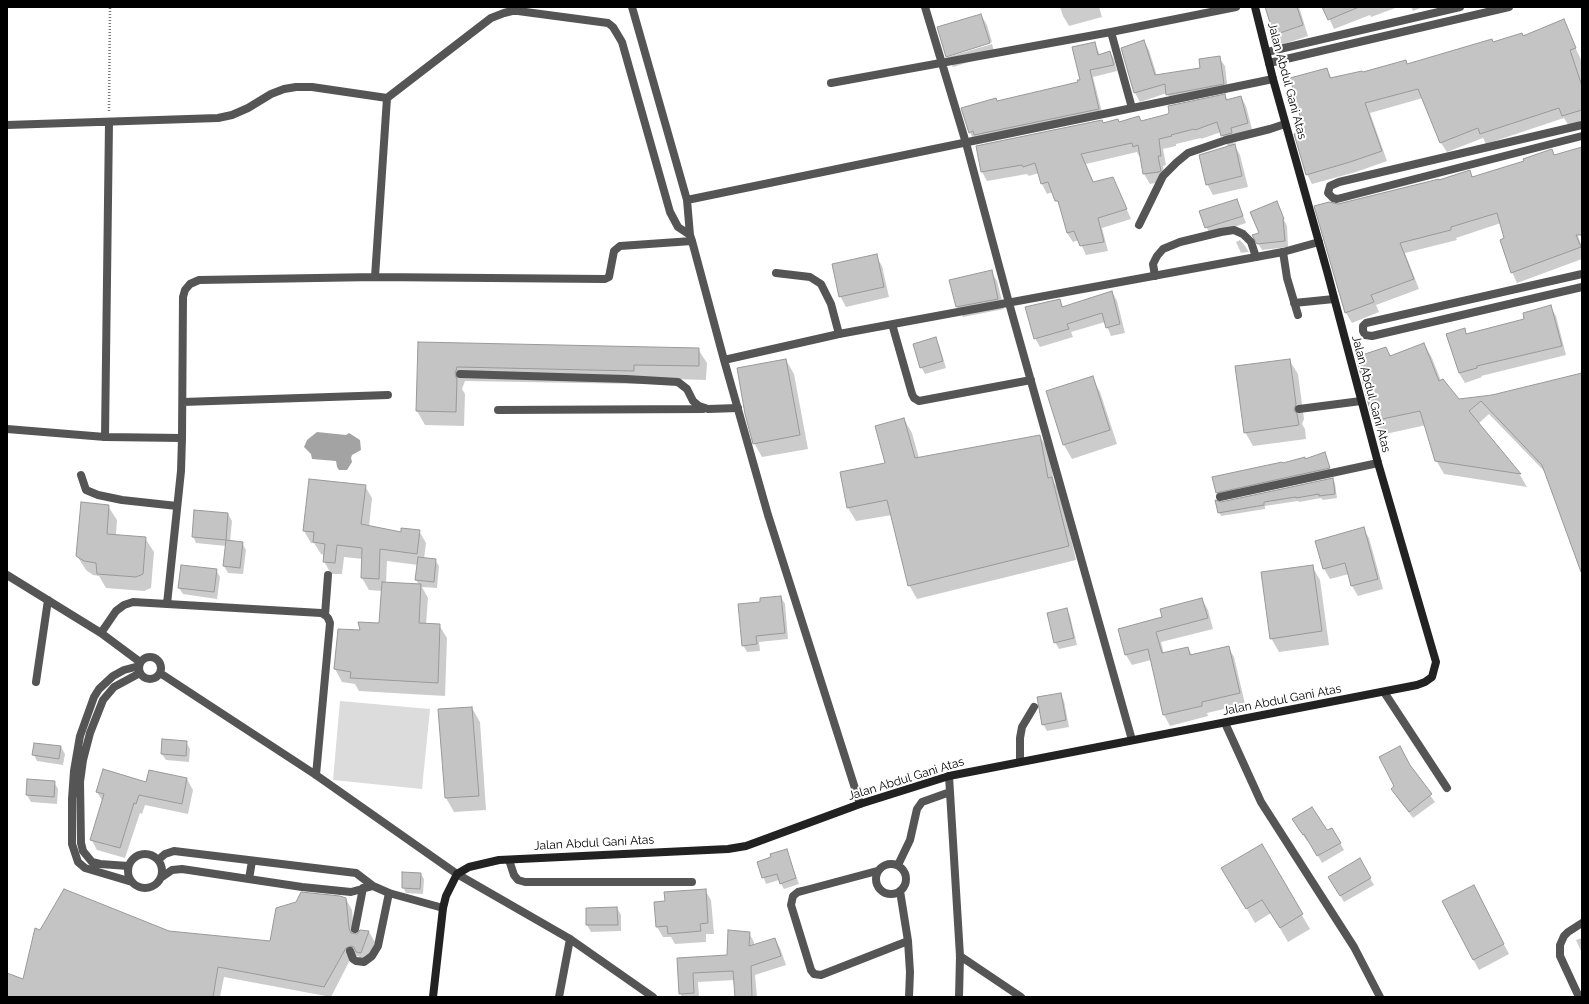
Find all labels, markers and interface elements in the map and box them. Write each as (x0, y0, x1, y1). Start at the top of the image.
street label: Jalan Abdul Gani Atas (1264, 21, 1310, 141)
street label: Jalan Abdul Gani Atas (1348, 334, 1394, 454)
street label: Jalan Abdul Gani Atas (1221, 681, 1343, 719)
street label: Jalan Abdul Gani Atas (846, 754, 966, 804)
street label: Jalan Abdul Gani Atas (533, 833, 655, 853)

